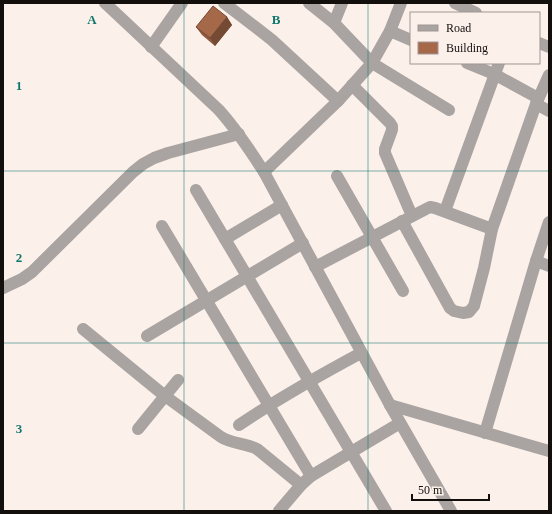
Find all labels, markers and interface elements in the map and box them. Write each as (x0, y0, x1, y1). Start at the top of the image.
text: A (87, 12, 97, 27)
text: B (272, 12, 281, 27)
legend (410, 12, 540, 64)
text: Road (446, 21, 471, 35)
text: Building (446, 41, 488, 55)
text: 1 (16, 78, 22, 93)
text: 2 (16, 250, 22, 265)
text: 3 (16, 421, 23, 436)
scale bar (412, 476, 489, 502)
text: 50 m (418, 483, 443, 497)

